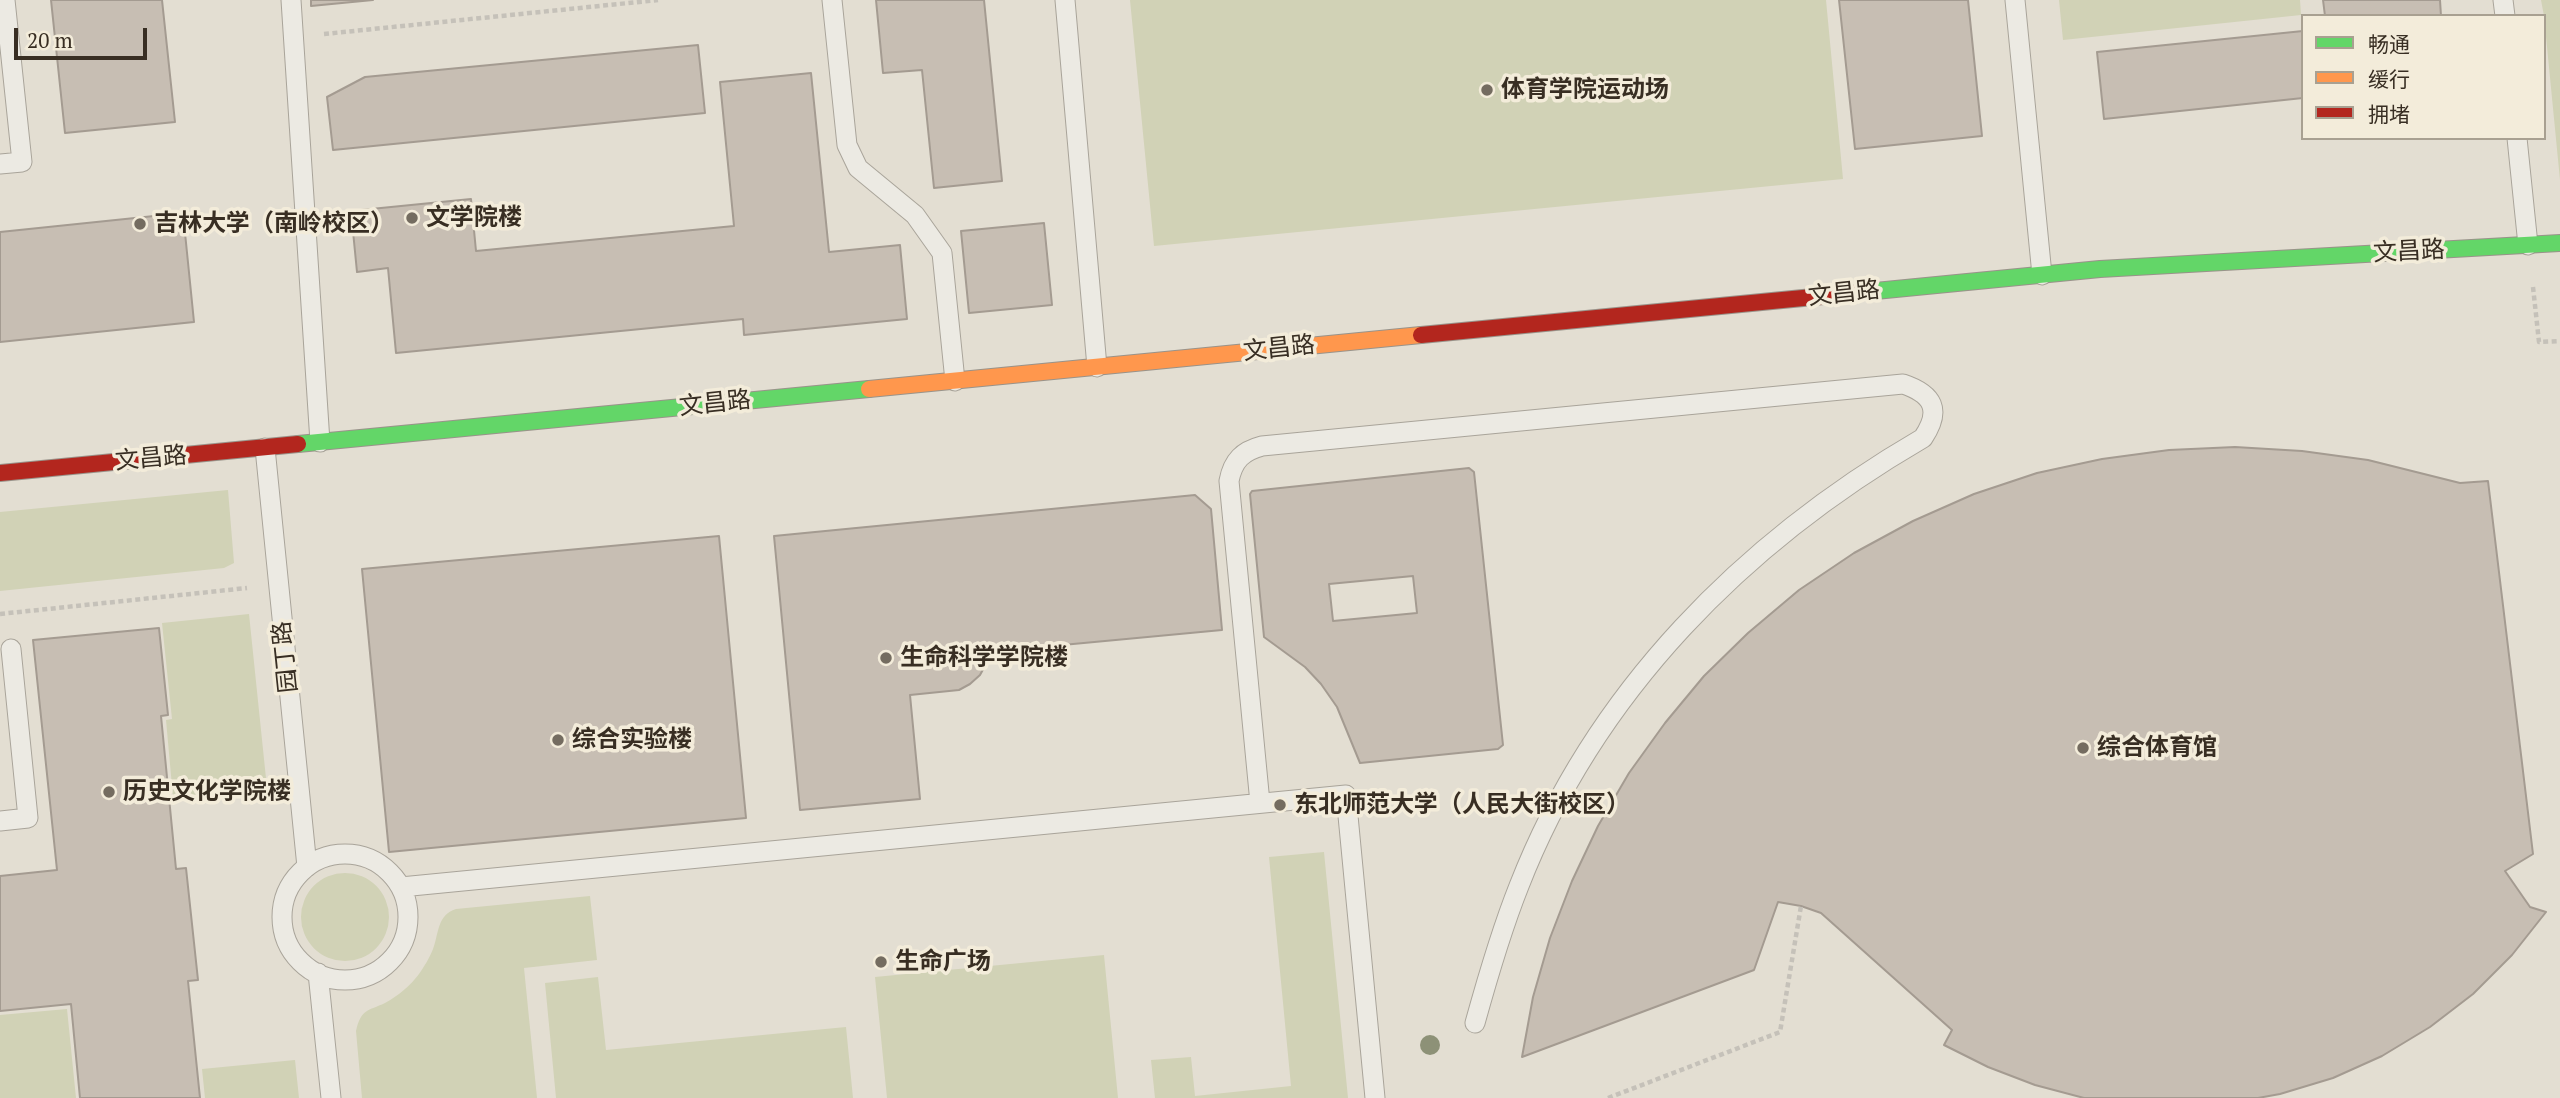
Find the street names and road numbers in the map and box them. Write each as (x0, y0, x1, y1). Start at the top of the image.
street label: 文昌路 (2372, 236, 2446, 268)
street label: 文昌路 (1807, 276, 1881, 312)
street label: 文昌路 (1242, 331, 1316, 367)
street label: 文昌路 (678, 386, 752, 422)
street label: 文昌路 (114, 442, 188, 476)
street label: 园丁路 (268, 620, 304, 694)

